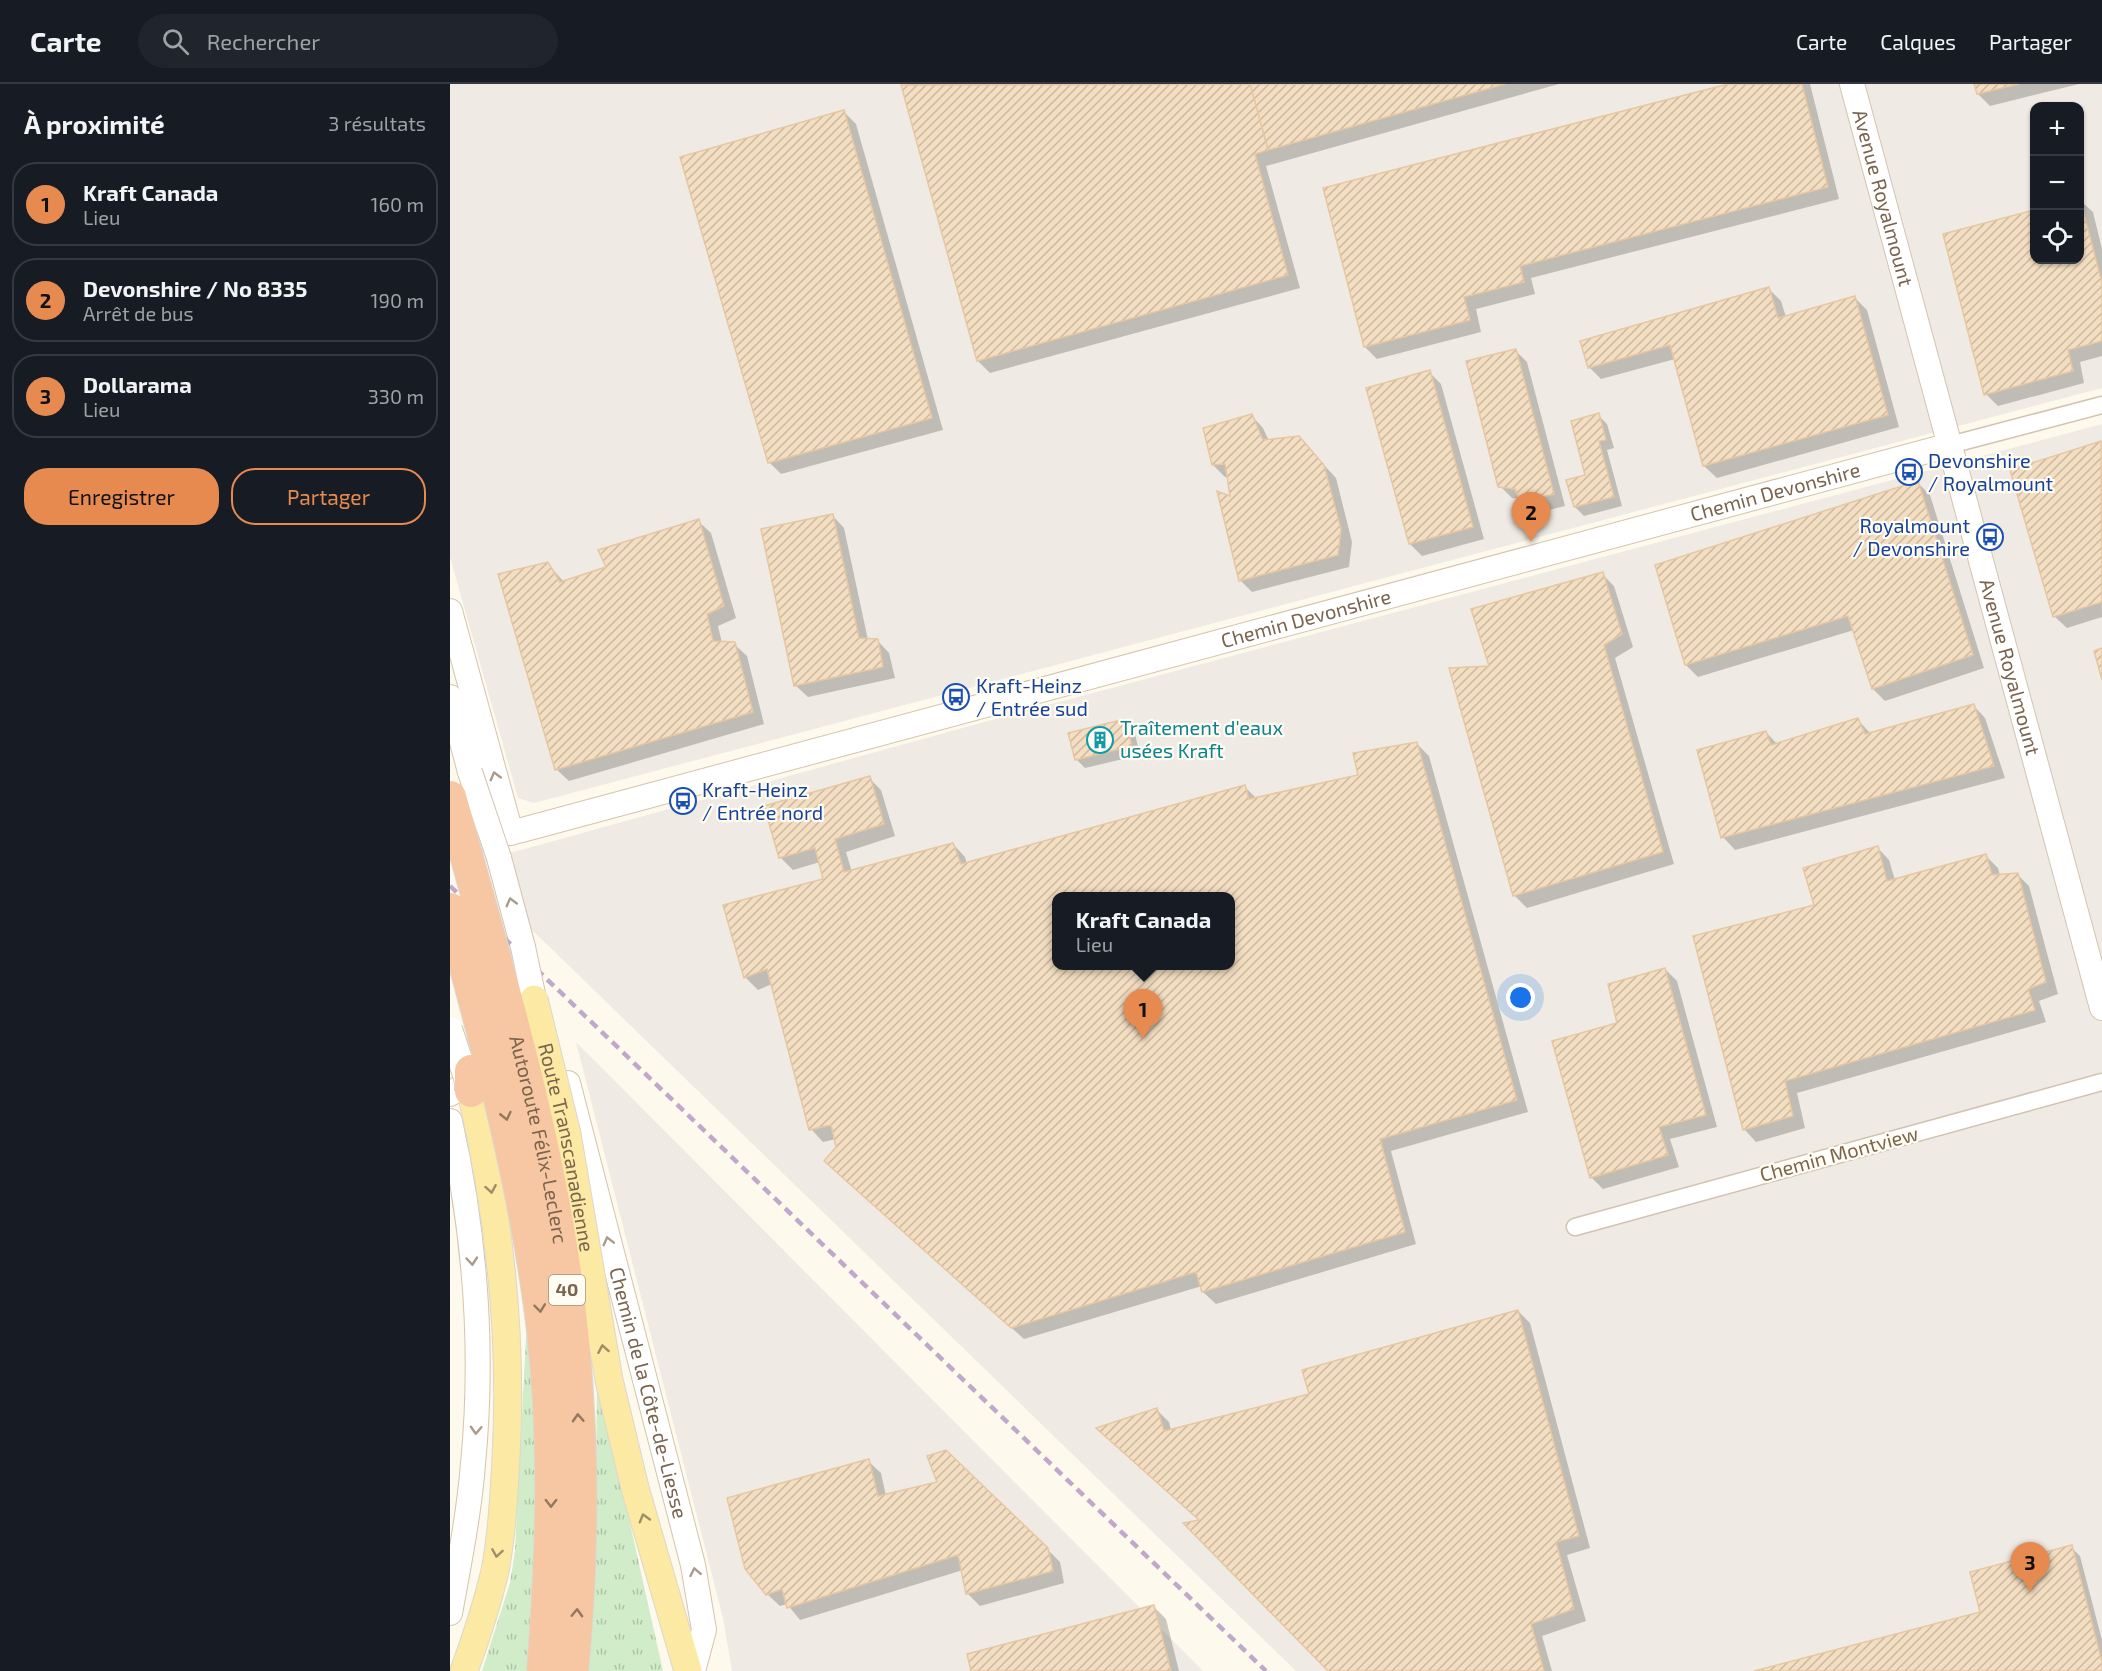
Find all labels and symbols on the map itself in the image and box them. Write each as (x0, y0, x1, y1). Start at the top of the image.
street label: Avenue Royalmount (1848, 107, 1919, 289)
place label: Devonshire / Royalmount (1928, 448, 2054, 495)
street label: Chemin Devonshire (1687, 457, 1863, 526)
bus stop icon: Devonshire / Royalmount (1894, 457, 1924, 487)
pin: 2 (1512, 492, 1550, 542)
place label: Royalmount / Devonshire (1853, 513, 1970, 560)
bus stop icon: Royalmount / Devonshire (1975, 522, 2005, 552)
street label: Avenue Royalmount (1975, 576, 2046, 758)
street label: Chemin Devonshire (1218, 583, 1393, 652)
place label: Kraft-Heinz / Entrée sud (976, 673, 1088, 720)
bus stop icon: Kraft-Heinz / Entrée sud (941, 682, 971, 712)
place label: Traîtement d'eaux usées Kraft (1120, 715, 1283, 762)
building icon: Traîtement d'eaux usées Kraft (1085, 725, 1115, 755)
one-way arrow (490, 771, 503, 781)
place label: Kraft-Heinz / Entrée nord (702, 777, 823, 824)
bus stop icon: Kraft-Heinz / Entrée nord (668, 786, 698, 816)
one-way arrow (505, 897, 518, 907)
your location (1506, 983, 1535, 1012)
pin: 1 (1124, 990, 1162, 1039)
street label: Autoroute Félix-Leclerc (505, 1033, 573, 1246)
street label: Route Transcanadienne (534, 1040, 600, 1253)
one-way arrow (498, 1111, 511, 1121)
street label: Chemin Montview (1757, 1120, 1921, 1186)
one-way arrow (484, 1184, 497, 1194)
one-way arrow (603, 1236, 616, 1246)
one-way arrow (465, 1257, 478, 1266)
street label: Chemin de la Côte-de-Liesse (605, 1264, 693, 1521)
road number: 40 (549, 1275, 585, 1305)
one-way arrow (533, 1304, 546, 1313)
one-way arrow (597, 1344, 610, 1354)
one-way arrow (572, 1413, 585, 1422)
one-way arrow (469, 1426, 482, 1435)
one-way arrow (545, 1498, 557, 1507)
one-way arrow (639, 1513, 651, 1524)
pin: 3 (2010, 1542, 2050, 1592)
one-way arrow (492, 1549, 504, 1558)
one-way arrow (689, 1567, 702, 1577)
one-way arrow (571, 1608, 583, 1617)

